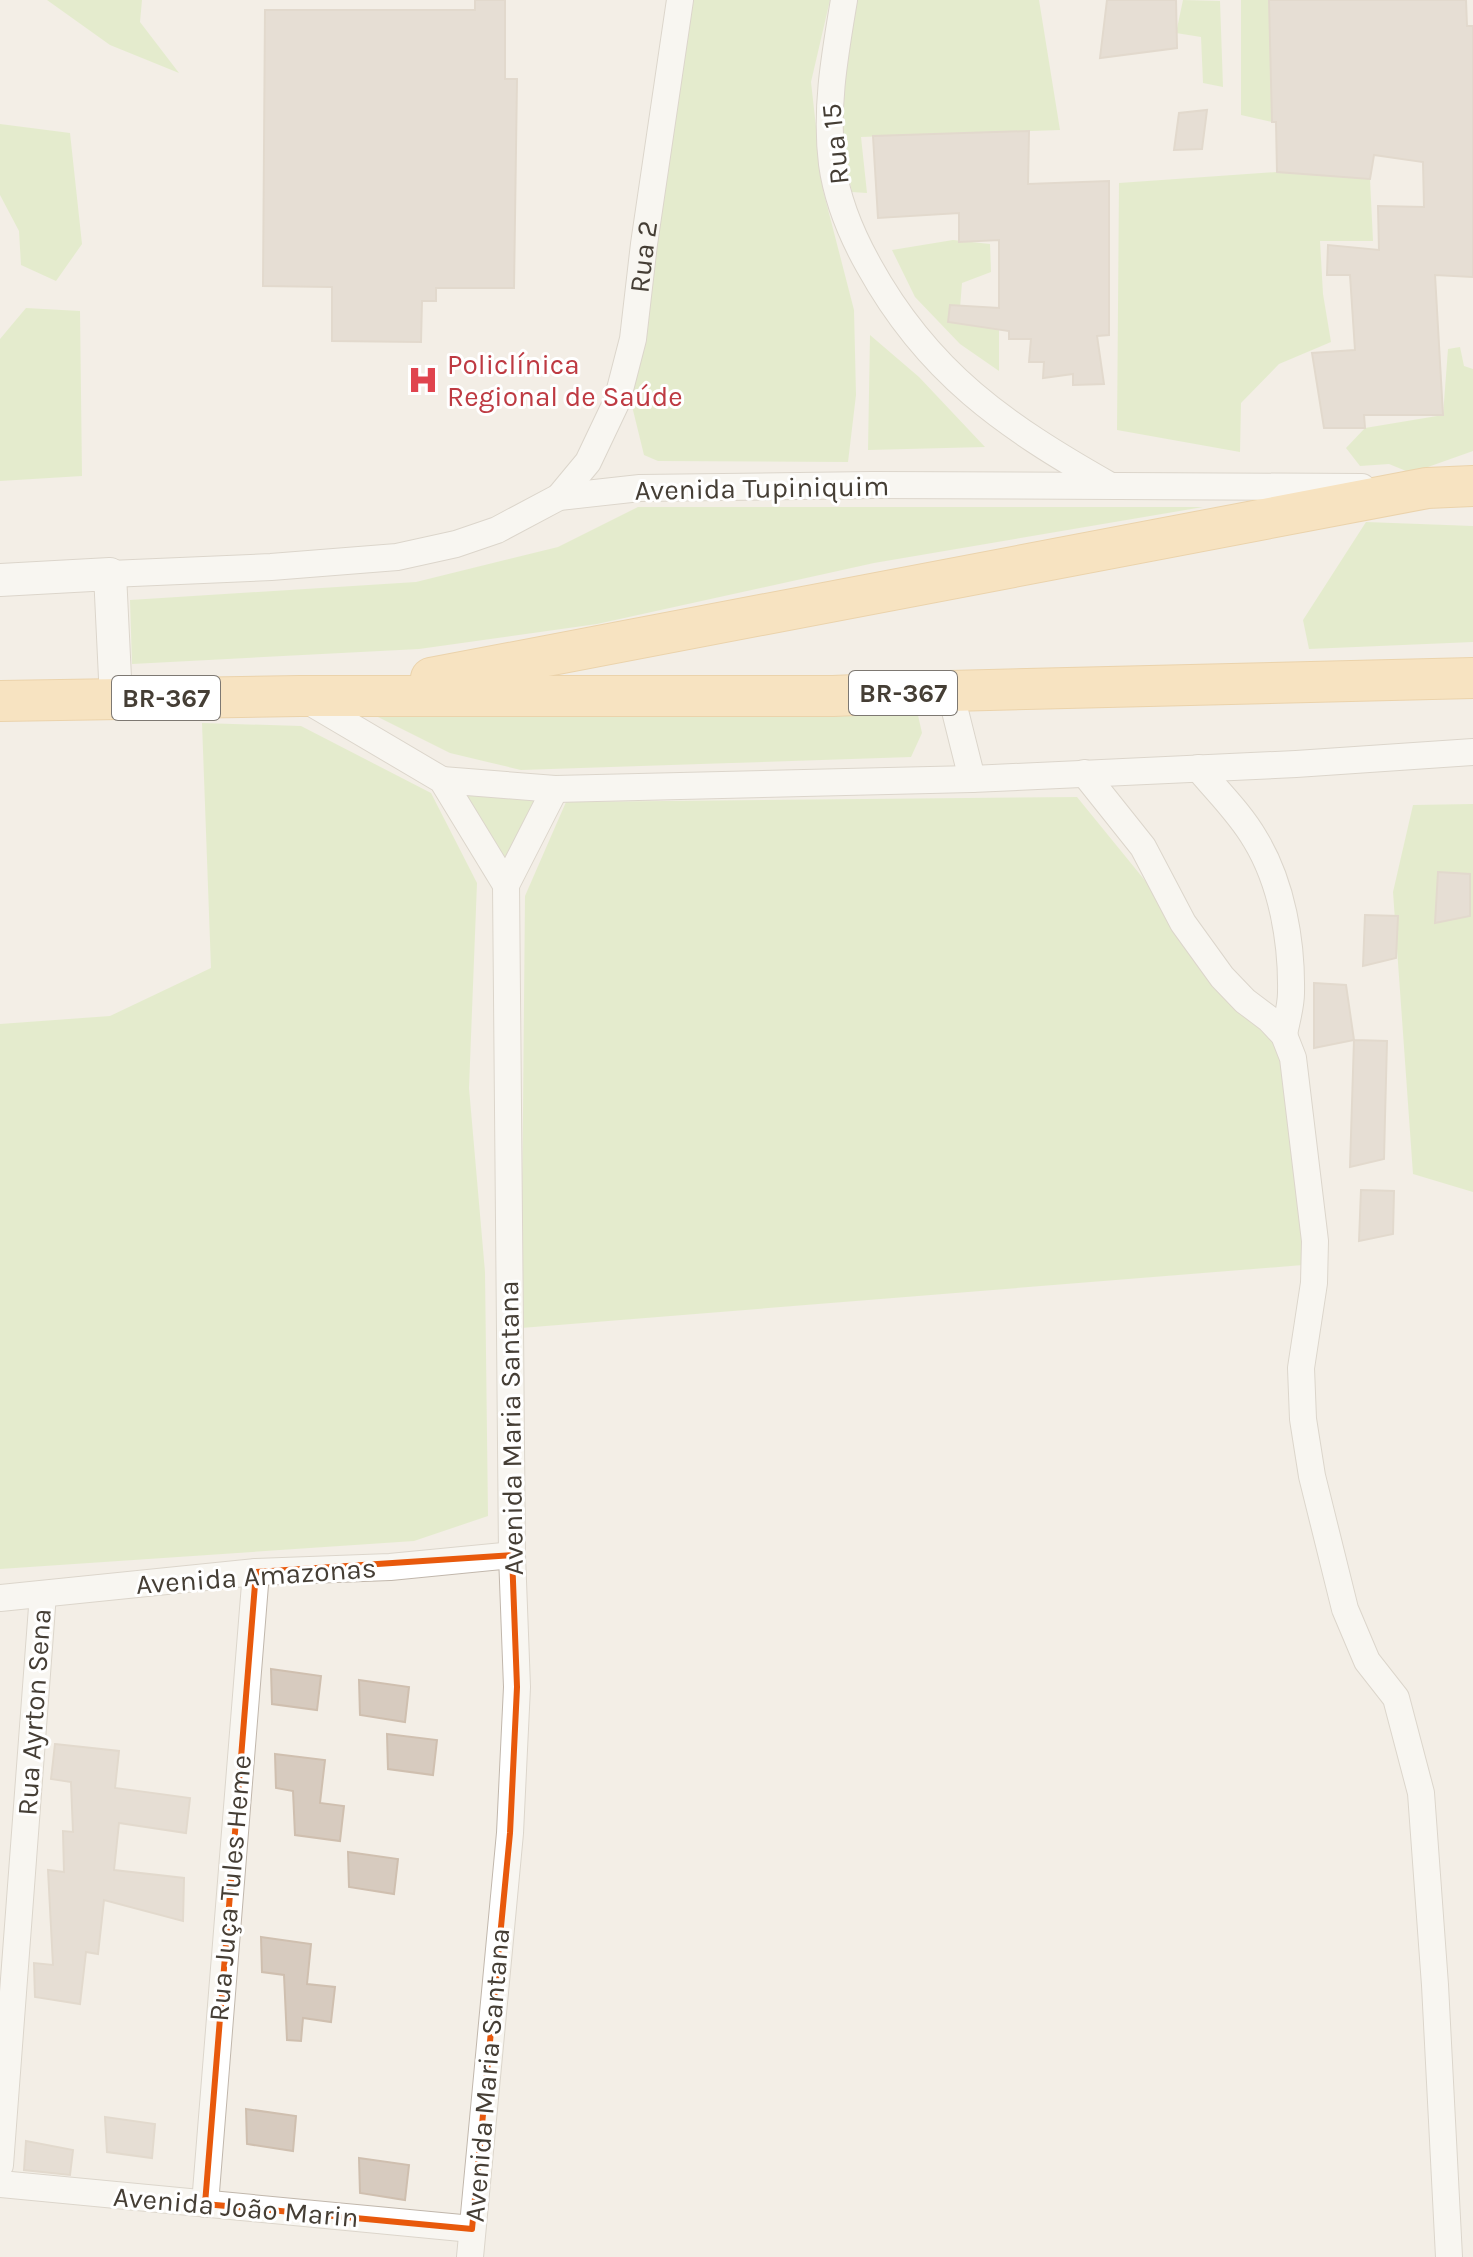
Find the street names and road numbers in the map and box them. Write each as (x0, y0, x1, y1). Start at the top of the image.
street label: Rua 15 (814, 102, 856, 186)
street label: Rua 2 (622, 218, 664, 294)
street label: Avenida Tupiniquim (634, 469, 890, 507)
road number: BR-367 (849, 671, 957, 715)
road number: BR-367 (112, 676, 220, 720)
street label: Avenida Maria Santana (492, 1280, 530, 1576)
street label: Avenida Amazonas (135, 1551, 377, 1601)
street label: Rua Ayrton Sena (10, 1607, 58, 1817)
street label: Rua Juça Tules Heme (202, 1753, 258, 2023)
street label: Avenida Maria Santana (458, 1927, 516, 2223)
street label: Avenida João Marin (112, 2180, 360, 2234)

